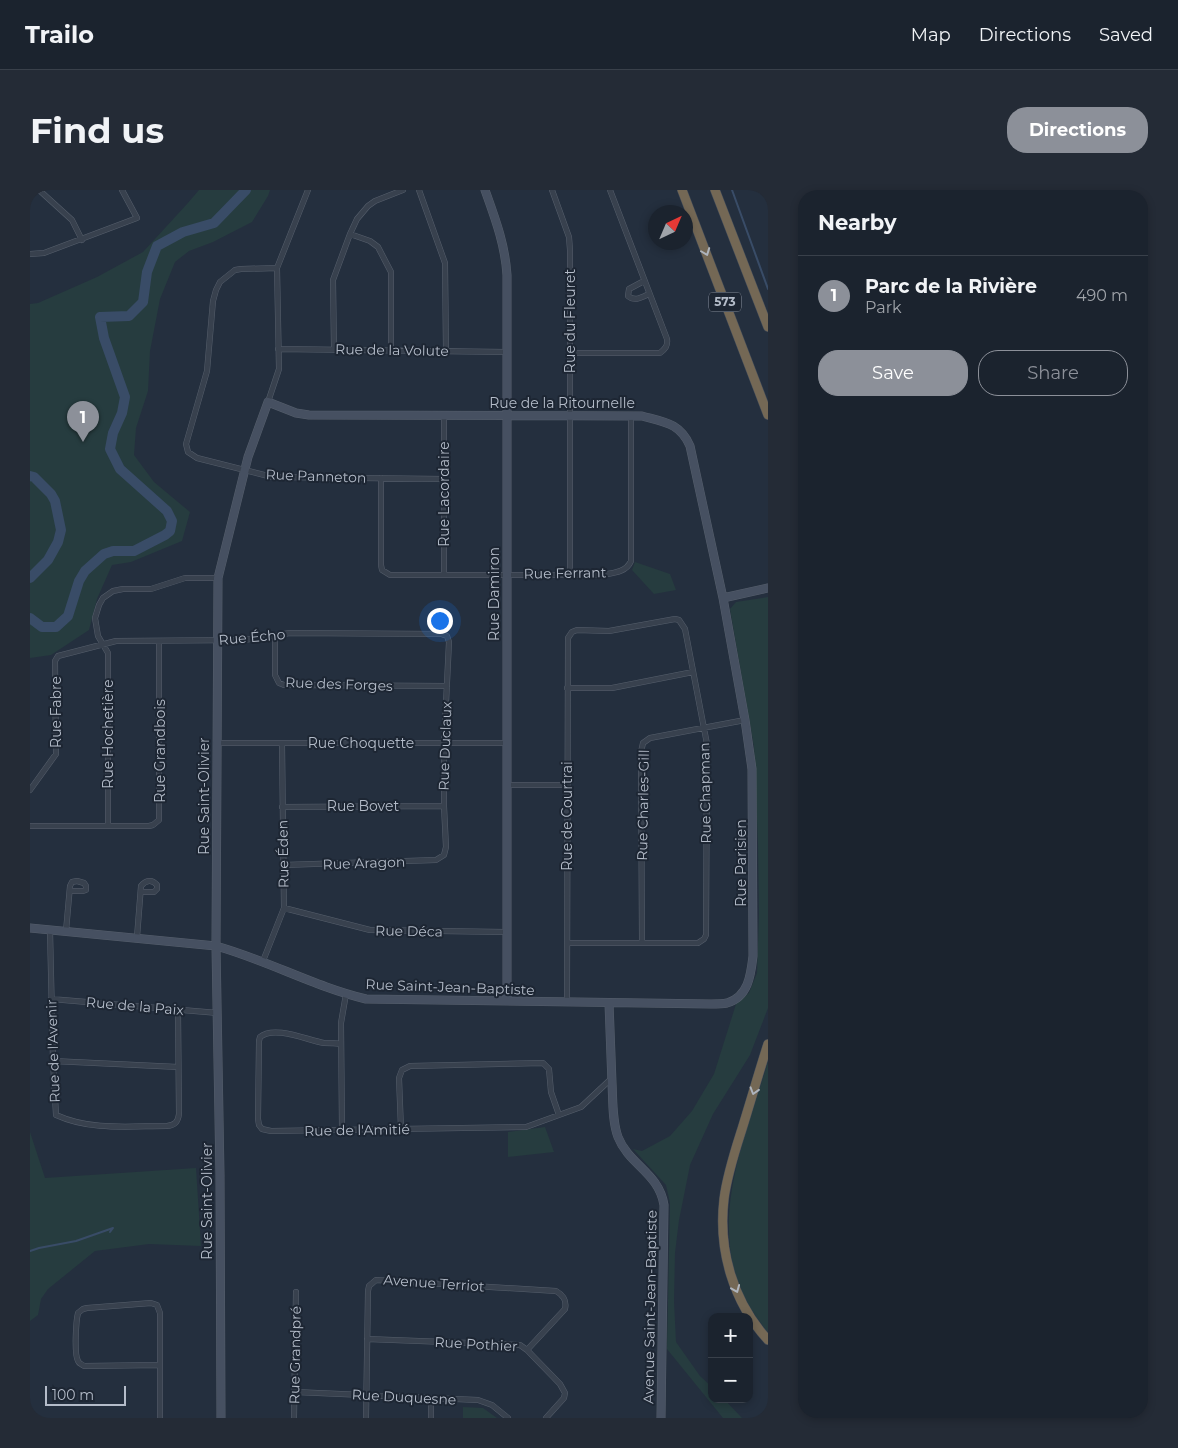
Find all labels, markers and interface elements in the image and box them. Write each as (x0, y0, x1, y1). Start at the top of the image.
text: Trailo (25, 20, 94, 49)
text: Map (911, 24, 951, 46)
text: Directions (979, 24, 1071, 46)
text: Saved (1099, 24, 1153, 46)
button: Directions (1007, 107, 1148, 153)
text: Find us (30, 109, 164, 152)
north arrow (648, 205, 693, 250)
text: Nearby (818, 210, 897, 235)
one-way arrow (700, 247, 710, 256)
street label: Rue du Fleuret (561, 269, 579, 373)
text: Parc de la Rivière (865, 275, 1037, 298)
text: 1 (831, 286, 837, 305)
text: 490 m (1076, 286, 1128, 305)
road number: 573 (709, 292, 741, 311)
text: Park (865, 298, 902, 317)
street label: Rue de la Volute (335, 340, 449, 360)
button: Save (818, 350, 968, 396)
button: Share (978, 350, 1128, 396)
street label: Rue de la Ritournelle (489, 394, 635, 412)
pin: 1 (67, 401, 99, 442)
street label: Rue Lacordaire (435, 441, 453, 547)
street label: Rue Panneton (265, 465, 367, 487)
street label: Rue Damiron (485, 547, 503, 641)
street label: Rue Ferrant (524, 563, 607, 583)
your location (427, 608, 453, 634)
street label: Rue Écho (218, 625, 286, 649)
street label: Rue des Forges (285, 673, 393, 695)
street label: Rue Fabre (47, 676, 65, 748)
street label: Rue Hochetière (99, 679, 117, 789)
street label: Rue Grandbois (151, 699, 169, 803)
street label: Rue Duclaux (434, 701, 456, 791)
street label: Rue Choquette (308, 734, 414, 752)
street label: Rue Saint-Olivier (195, 737, 213, 855)
street label: Rue Chapman (695, 742, 715, 844)
street label: Rue Charles-Gill (633, 749, 653, 861)
street label: Rue de Courtrai (558, 761, 576, 871)
street label: Rue Bovet (327, 797, 399, 815)
street label: Rue Parisien (732, 819, 750, 907)
street label: Rue Éden (273, 820, 293, 888)
street label: Rue Aragon (322, 853, 406, 873)
street label: Rue Déca (375, 921, 443, 941)
street label: Rue Saint-Jean-Baptiste (365, 975, 535, 999)
street label: Rue de la Paix (85, 993, 185, 1019)
street label: Rue de l'Avenir (42, 999, 64, 1103)
one-way arrow (749, 1086, 759, 1095)
street label: Rue de l'Amitié (304, 1120, 410, 1140)
street label: Rue Saint-Olivier (198, 1142, 216, 1260)
street label: Avenue Saint-Jean-Baptiste (639, 1210, 661, 1404)
street label: Avenue Terriot (383, 1270, 486, 1296)
one-way arrow (730, 1284, 740, 1293)
street label: Rue Grandpré (285, 1306, 305, 1404)
map controls (708, 1313, 753, 1403)
button: + (708, 1313, 753, 1358)
street label: Rue Pothier (434, 1333, 518, 1355)
button: − (708, 1358, 753, 1403)
scale bar (45, 1383, 126, 1406)
street label: Rue Duquesne (351, 1385, 457, 1409)
text: 100 m (52, 1386, 94, 1404)

